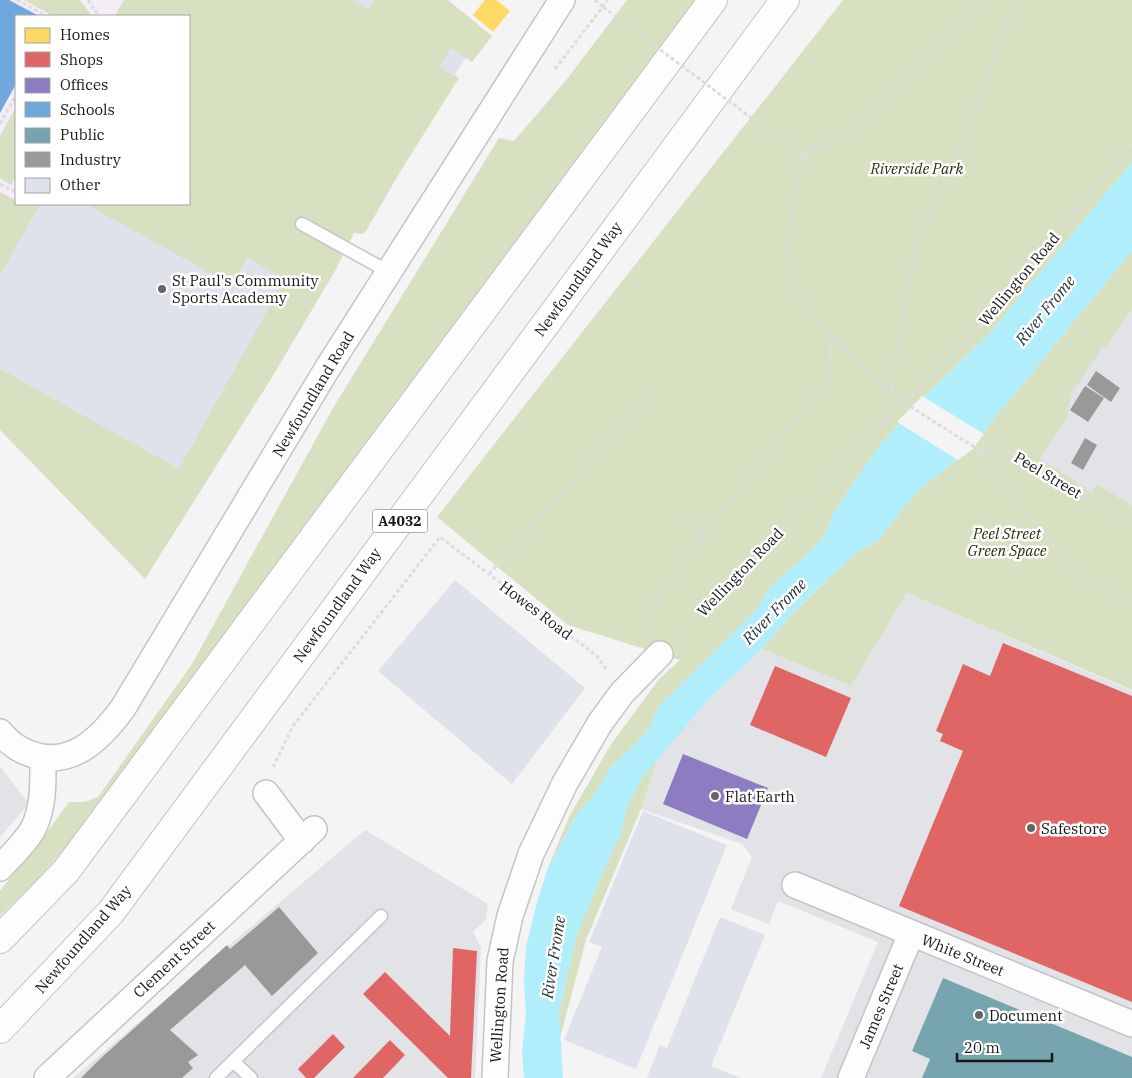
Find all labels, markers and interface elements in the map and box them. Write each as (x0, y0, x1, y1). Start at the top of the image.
legend (15, 15, 190, 205)
text: Homes (60, 25, 110, 44)
text: Shops (60, 50, 103, 69)
text: Offices (60, 75, 108, 94)
text: Schools (60, 100, 115, 119)
text: Public (60, 125, 105, 144)
text: Industry (60, 150, 121, 169)
park label: Riverside Park (869, 159, 964, 178)
text: Other (60, 175, 100, 194)
street label: Newfoundland Way (530, 218, 626, 340)
street label: Wellington Road (974, 228, 1064, 330)
place label: St Paul's Community Sports Academy (172, 271, 319, 307)
water label: River Frome (1010, 271, 1079, 350)
marker: St Paul's Community Sports Academy (156, 283, 168, 295)
street label: Newfoundland Road (268, 328, 358, 460)
street label: Peel Street (1011, 447, 1085, 503)
road number: A4032 (372, 510, 428, 532)
street label: Wellington Road (693, 524, 787, 620)
park label: Peel Street Green Space (968, 524, 1047, 560)
street label: Newfoundland Way (289, 544, 385, 666)
water label: River Frome (737, 574, 810, 649)
street label: Howes Road (496, 576, 576, 644)
place label: Flat Earth (725, 787, 795, 806)
marker: Flat Earth (709, 790, 721, 802)
place label: Safestore (1041, 819, 1107, 838)
marker: Safestore (1025, 822, 1037, 834)
street label: Newfoundland Way (31, 881, 135, 997)
water label: River Frome (536, 914, 569, 1001)
street label: Clement Street (129, 916, 219, 1002)
street label: White Street (919, 930, 1007, 980)
street label: Wellington Road (485, 947, 513, 1063)
street label: James Street (855, 961, 907, 1051)
place label: Document (989, 1006, 1062, 1025)
marker: Document (973, 1009, 985, 1021)
scale bar (957, 1030, 1052, 1062)
text: 20 m (964, 1038, 1000, 1057)

